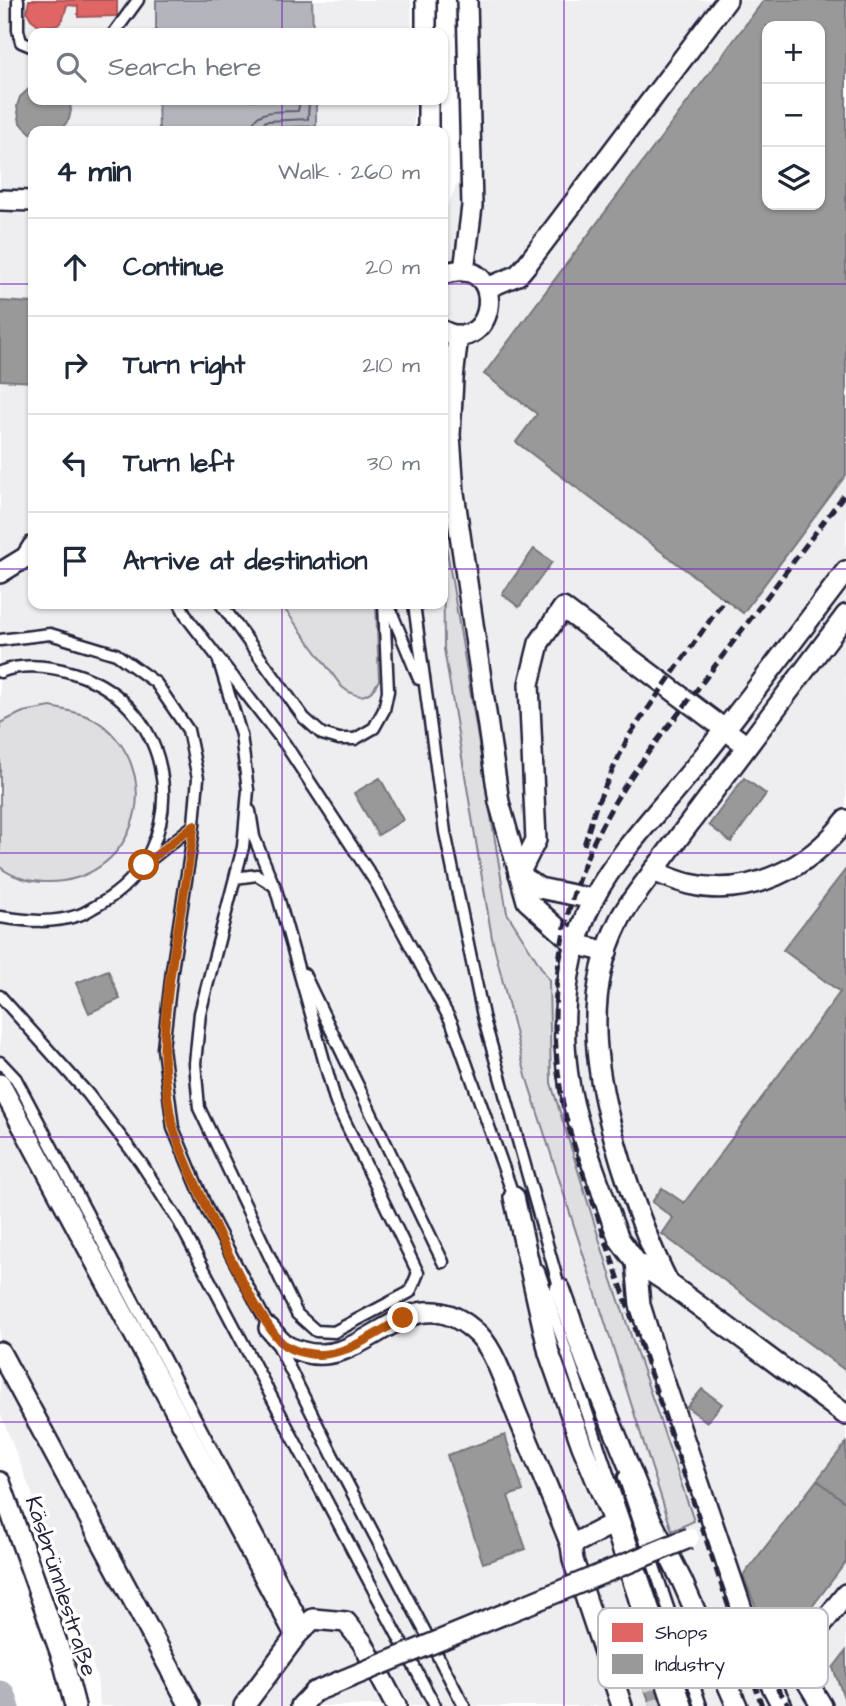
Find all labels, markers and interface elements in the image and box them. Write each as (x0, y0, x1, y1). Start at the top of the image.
map controls (762, 21, 825, 210)
button: + (762, 21, 825, 84)
search box (28, 28, 448, 105)
icon: search (52, 48, 90, 86)
text: Search here (108, 49, 261, 85)
button: − (762, 84, 825, 147)
button: layers (762, 147, 825, 210)
text: 4 min (56, 151, 131, 193)
text: Walk · 260 m (278, 156, 420, 188)
icon: ahead (56, 248, 94, 286)
text: Continue (123, 249, 224, 285)
text: 20 m (365, 251, 420, 283)
icon: right (56, 346, 94, 384)
text: Turn right (123, 347, 245, 383)
text: 210 m (362, 349, 420, 381)
icon: left (56, 444, 94, 482)
text: Turn left (123, 445, 234, 481)
text: 30 m (367, 447, 420, 479)
icon: arrive (56, 542, 94, 580)
text: Arrive at destination (123, 543, 368, 579)
route start (128, 849, 159, 880)
route end (387, 1302, 418, 1333)
street label: Käsbrünnlestraße (17, 1492, 105, 1680)
legend (598, 1608, 828, 1688)
text: Shops (655, 1620, 707, 1647)
text: Industry (655, 1652, 725, 1680)

